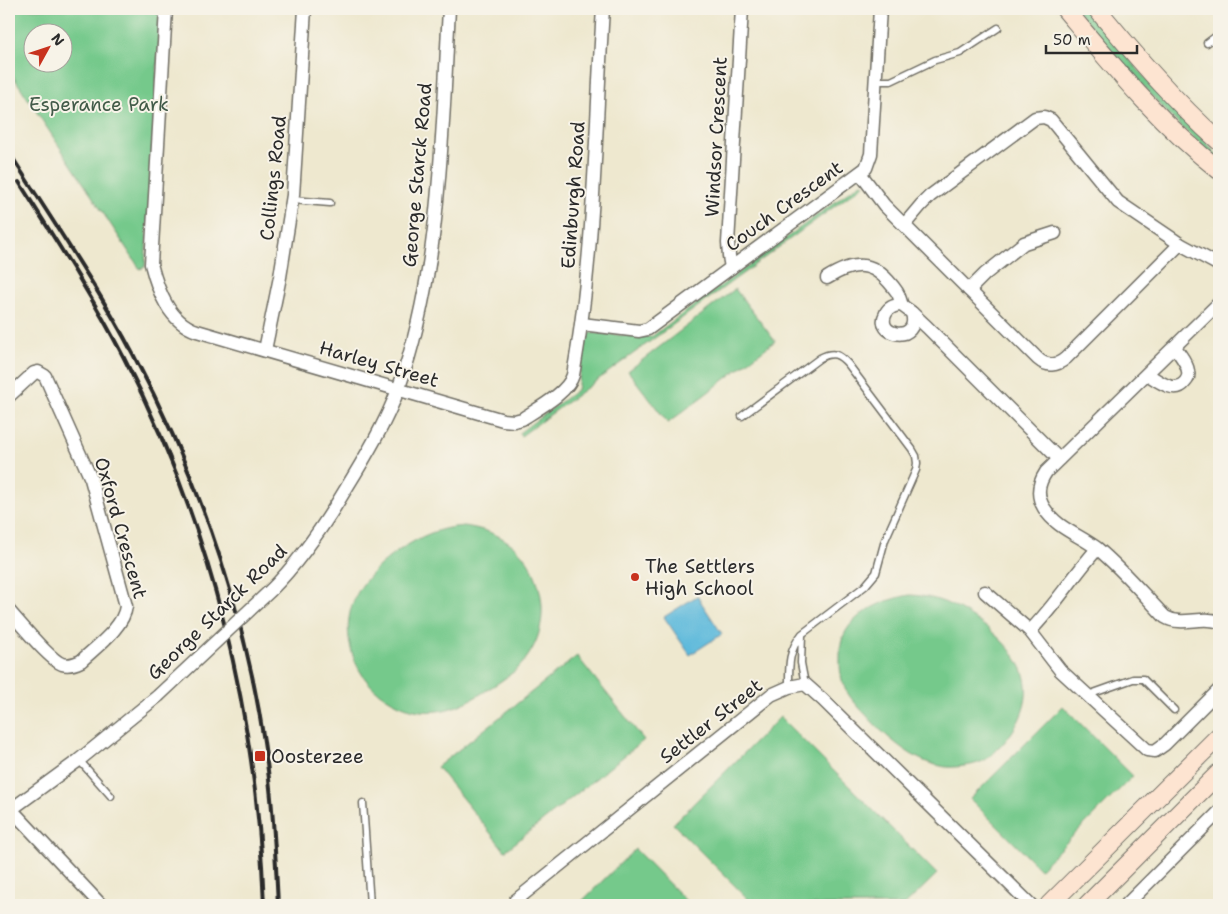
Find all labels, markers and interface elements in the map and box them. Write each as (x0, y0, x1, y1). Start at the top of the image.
north arrow (22, 22, 72, 72)
scale bar (1046, 22, 1137, 54)
text: N (47, 30, 68, 50)
text: 50 m (1053, 30, 1091, 50)
street label: Windsor Crescent (699, 56, 733, 218)
street label: George Starck Road (396, 82, 438, 268)
park label: Esperance Park (29, 92, 169, 117)
street label: Collings Road (254, 114, 292, 242)
street label: Edinburgh Road (555, 120, 591, 270)
street label: Couch Crescent (720, 155, 848, 257)
street label: Harley Street (316, 335, 442, 393)
street label: Oxford Crescent (89, 454, 153, 602)
street label: George Starck Road (142, 539, 292, 685)
place label: The Settlers High School (645, 554, 755, 601)
marker: The Settlers High School (629, 571, 641, 583)
street label: Settler Street (654, 673, 768, 769)
place label: Oosterzee (271, 744, 364, 769)
marker: Oosterzee (253, 749, 267, 763)

